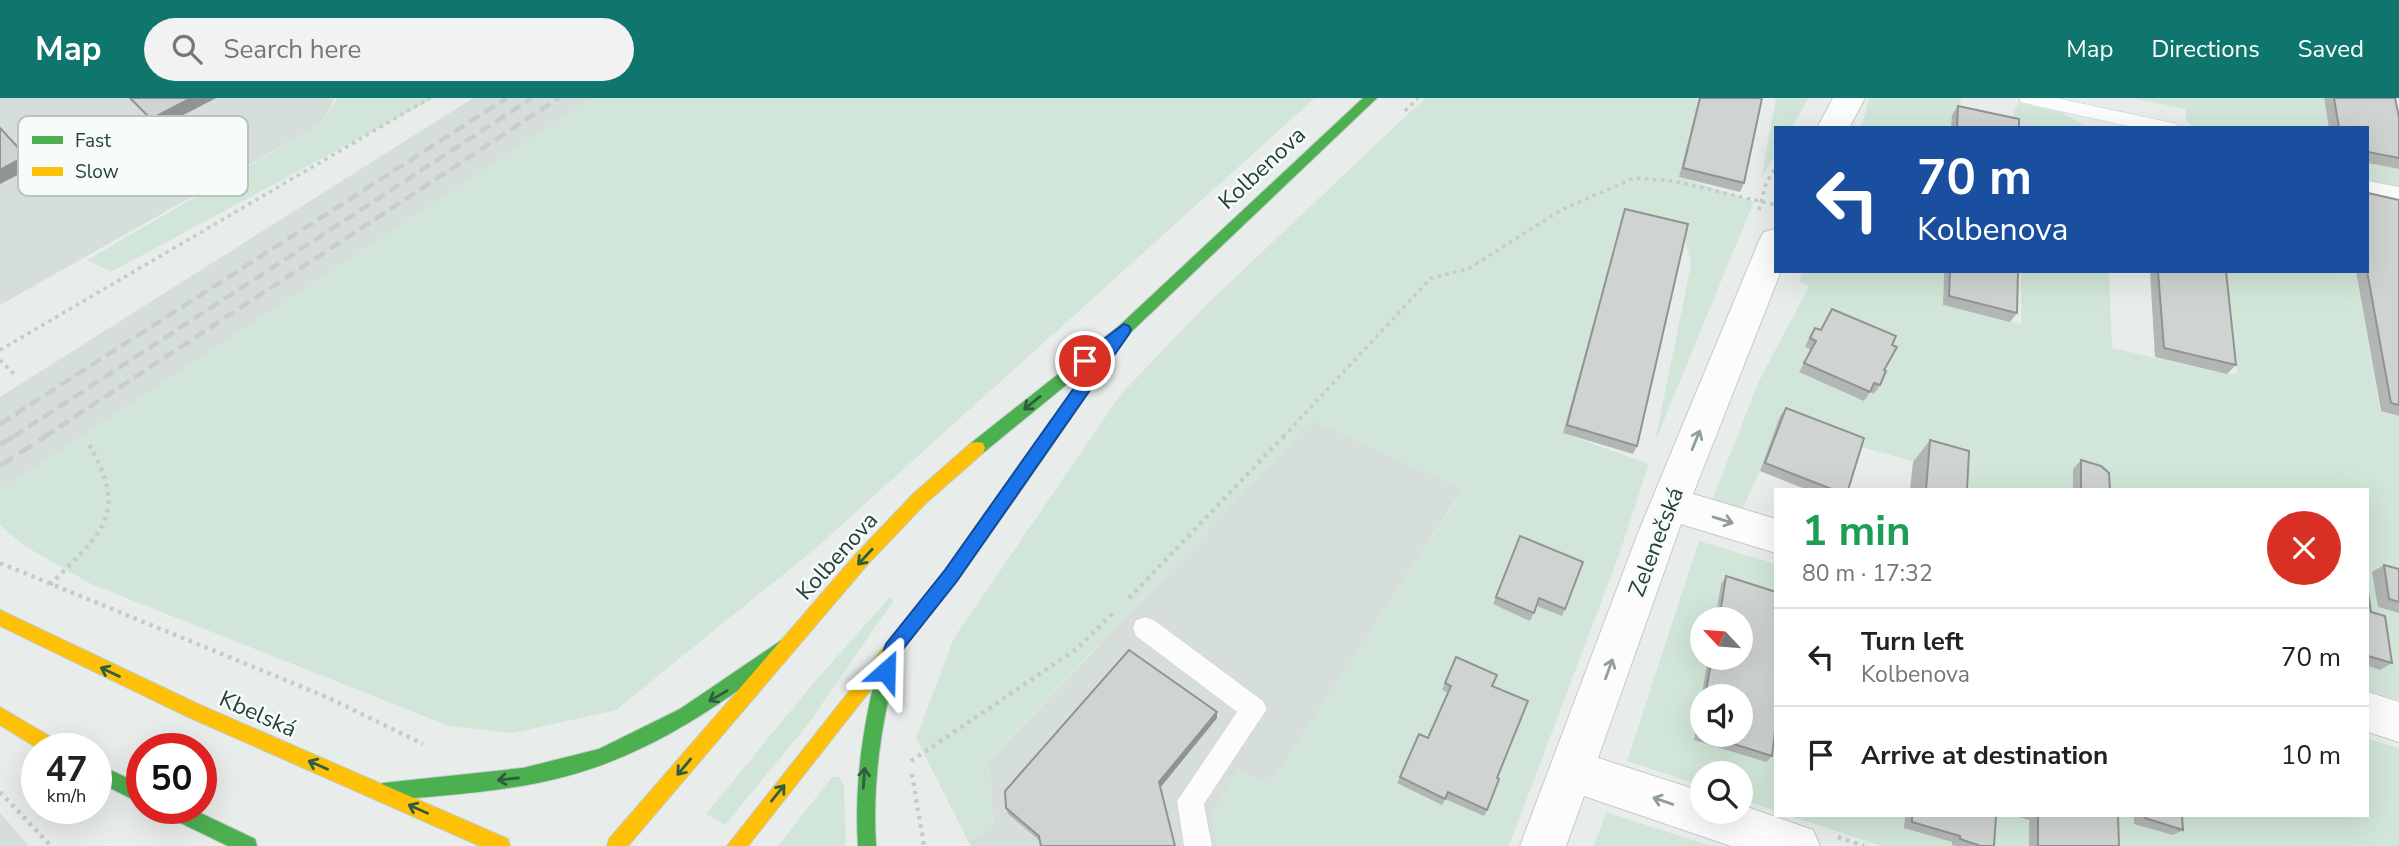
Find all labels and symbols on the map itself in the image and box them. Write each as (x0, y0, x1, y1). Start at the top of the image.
legend (18, 116, 248, 196)
street label: Kolbenova (1212, 120, 1312, 216)
text: Fast (75, 128, 111, 154)
text: Slow (75, 159, 119, 185)
pin (1055, 331, 1115, 391)
one-way arrow (1024, 395, 1042, 411)
one-way arrow (1690, 430, 1703, 452)
street label: Zelenečská (1621, 483, 1691, 601)
street label: Kolbenova (789, 505, 885, 607)
one-way arrow (1712, 514, 1734, 527)
one-way arrow (857, 548, 873, 566)
north arrow (1690, 607, 1754, 670)
position arrow (849, 634, 923, 708)
one-way arrow (1603, 658, 1616, 680)
one-way arrow (100, 665, 122, 678)
street label: Kbelská (215, 683, 301, 745)
one-way arrow (708, 689, 728, 703)
speed limit sign: 50 (126, 733, 217, 824)
one-way arrow (308, 758, 329, 771)
one-way arrow (676, 758, 691, 776)
one-way arrow (857, 767, 870, 790)
one-way arrow (497, 773, 520, 786)
one-way arrow (771, 784, 786, 802)
one-way arrow (1652, 794, 1674, 807)
one-way arrow (408, 802, 430, 815)

